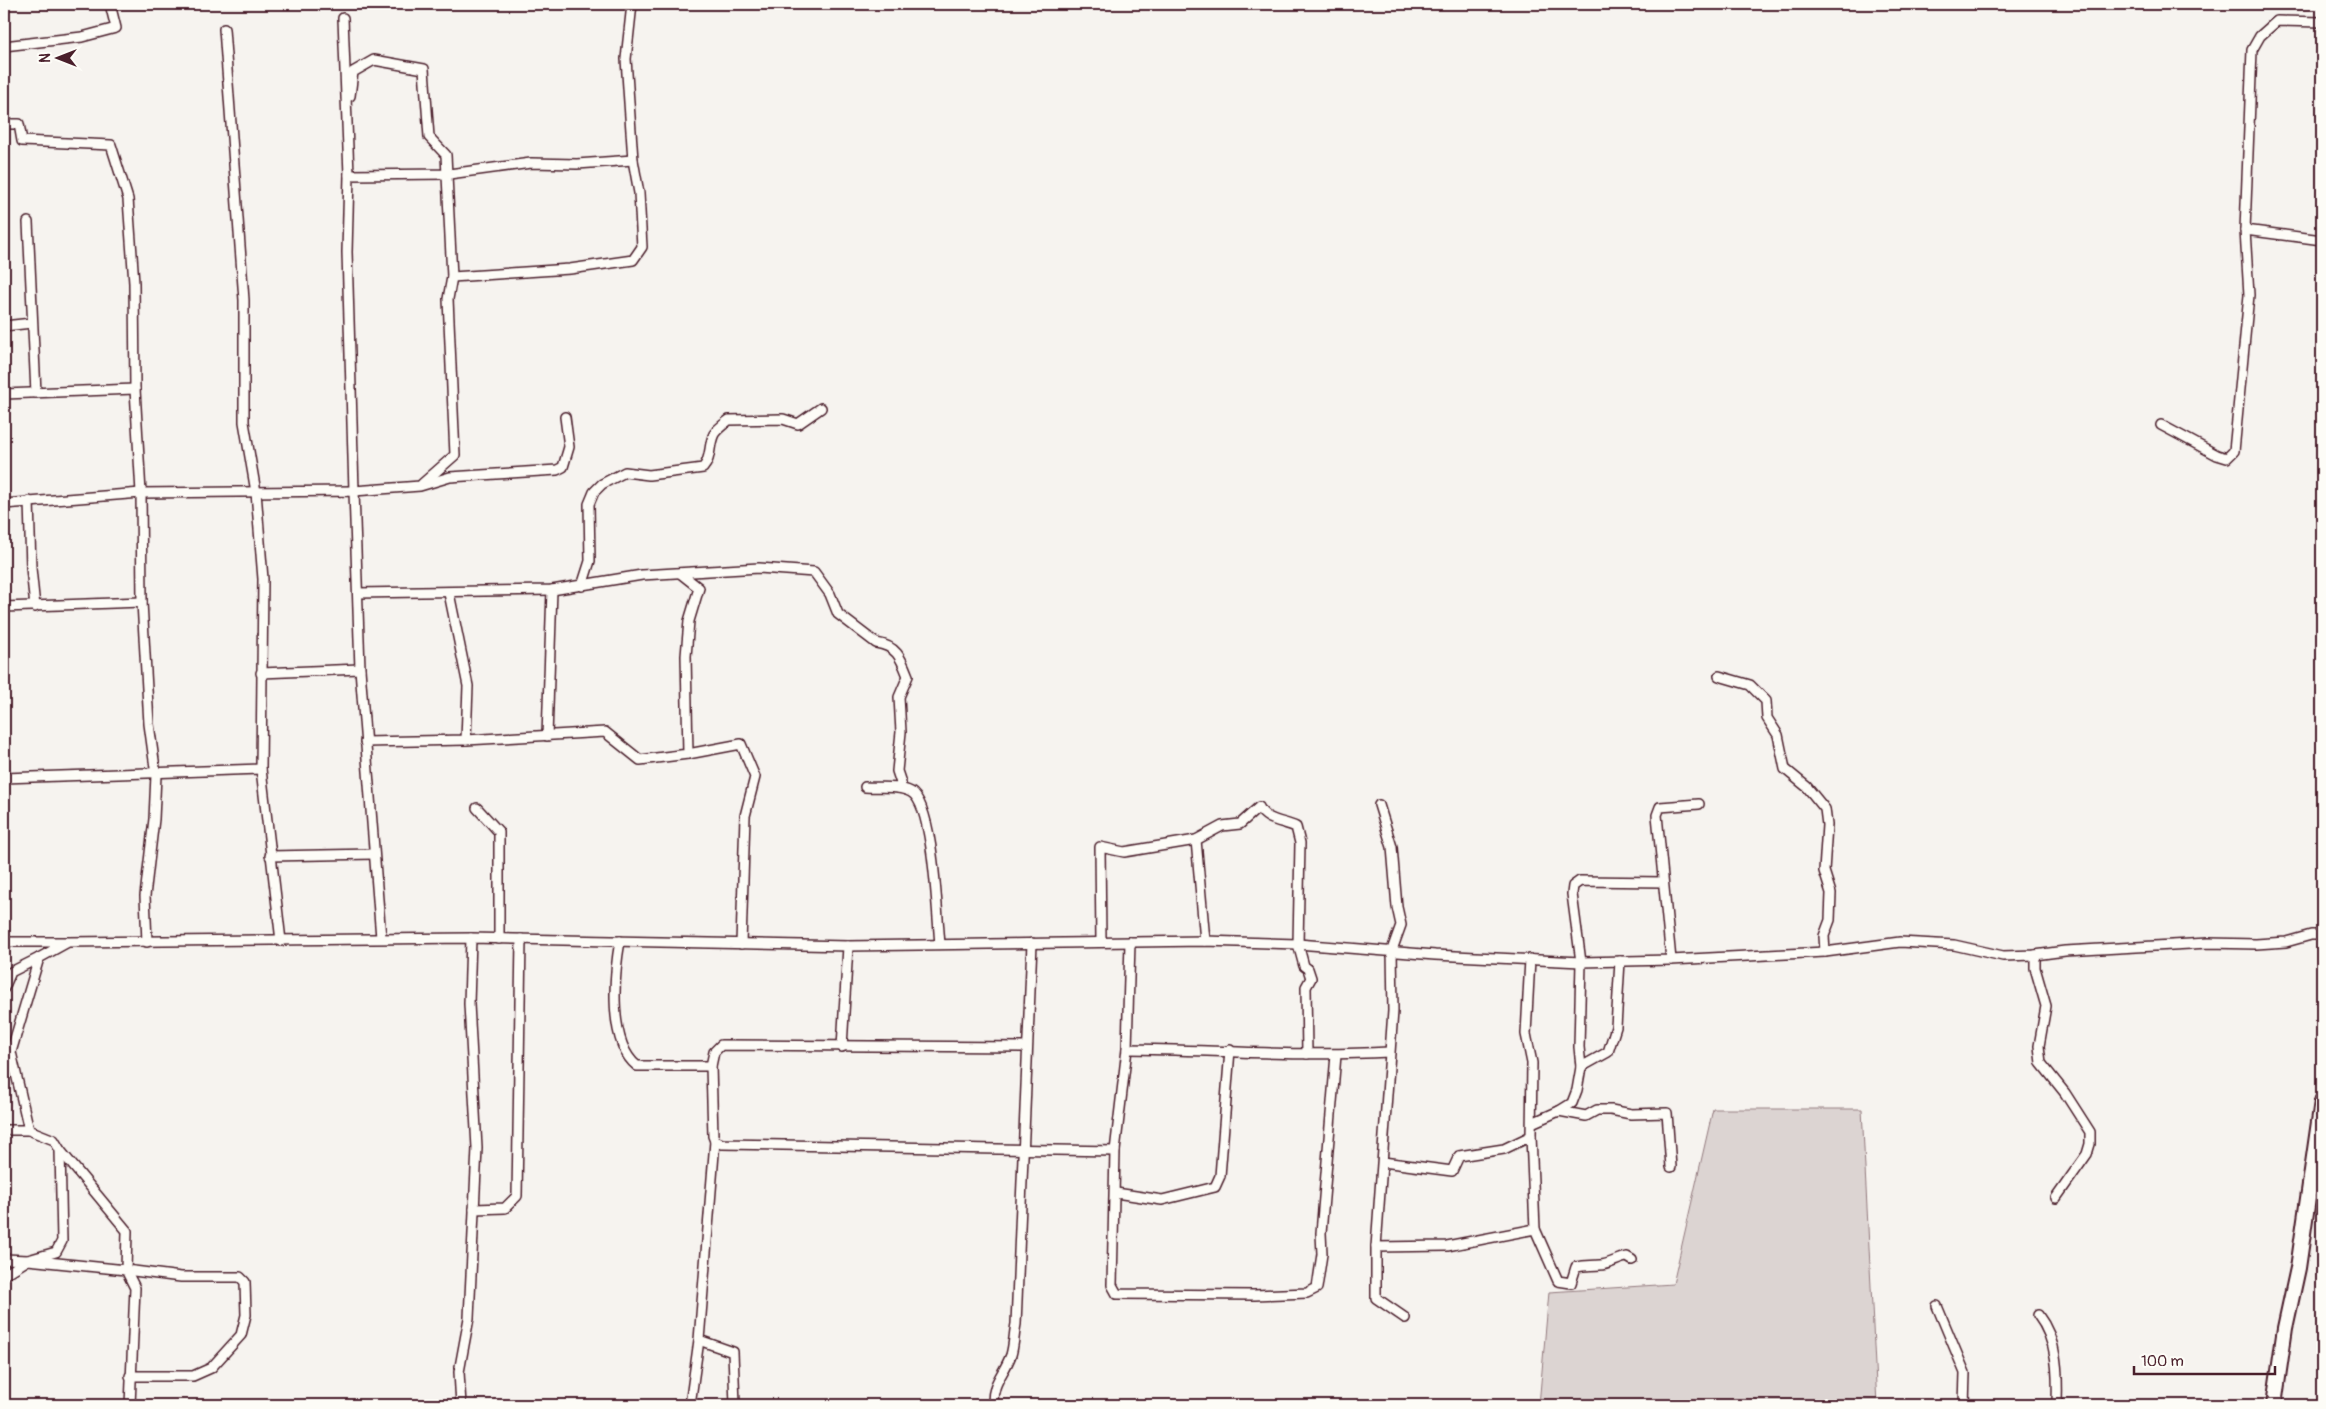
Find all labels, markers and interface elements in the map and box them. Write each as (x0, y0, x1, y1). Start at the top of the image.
north arrow (32, 32, 82, 82)
text: N (37, 53, 54, 63)
scale bar (2134, 1344, 2275, 1376)
text: 100 m (2141, 1352, 2184, 1371)

